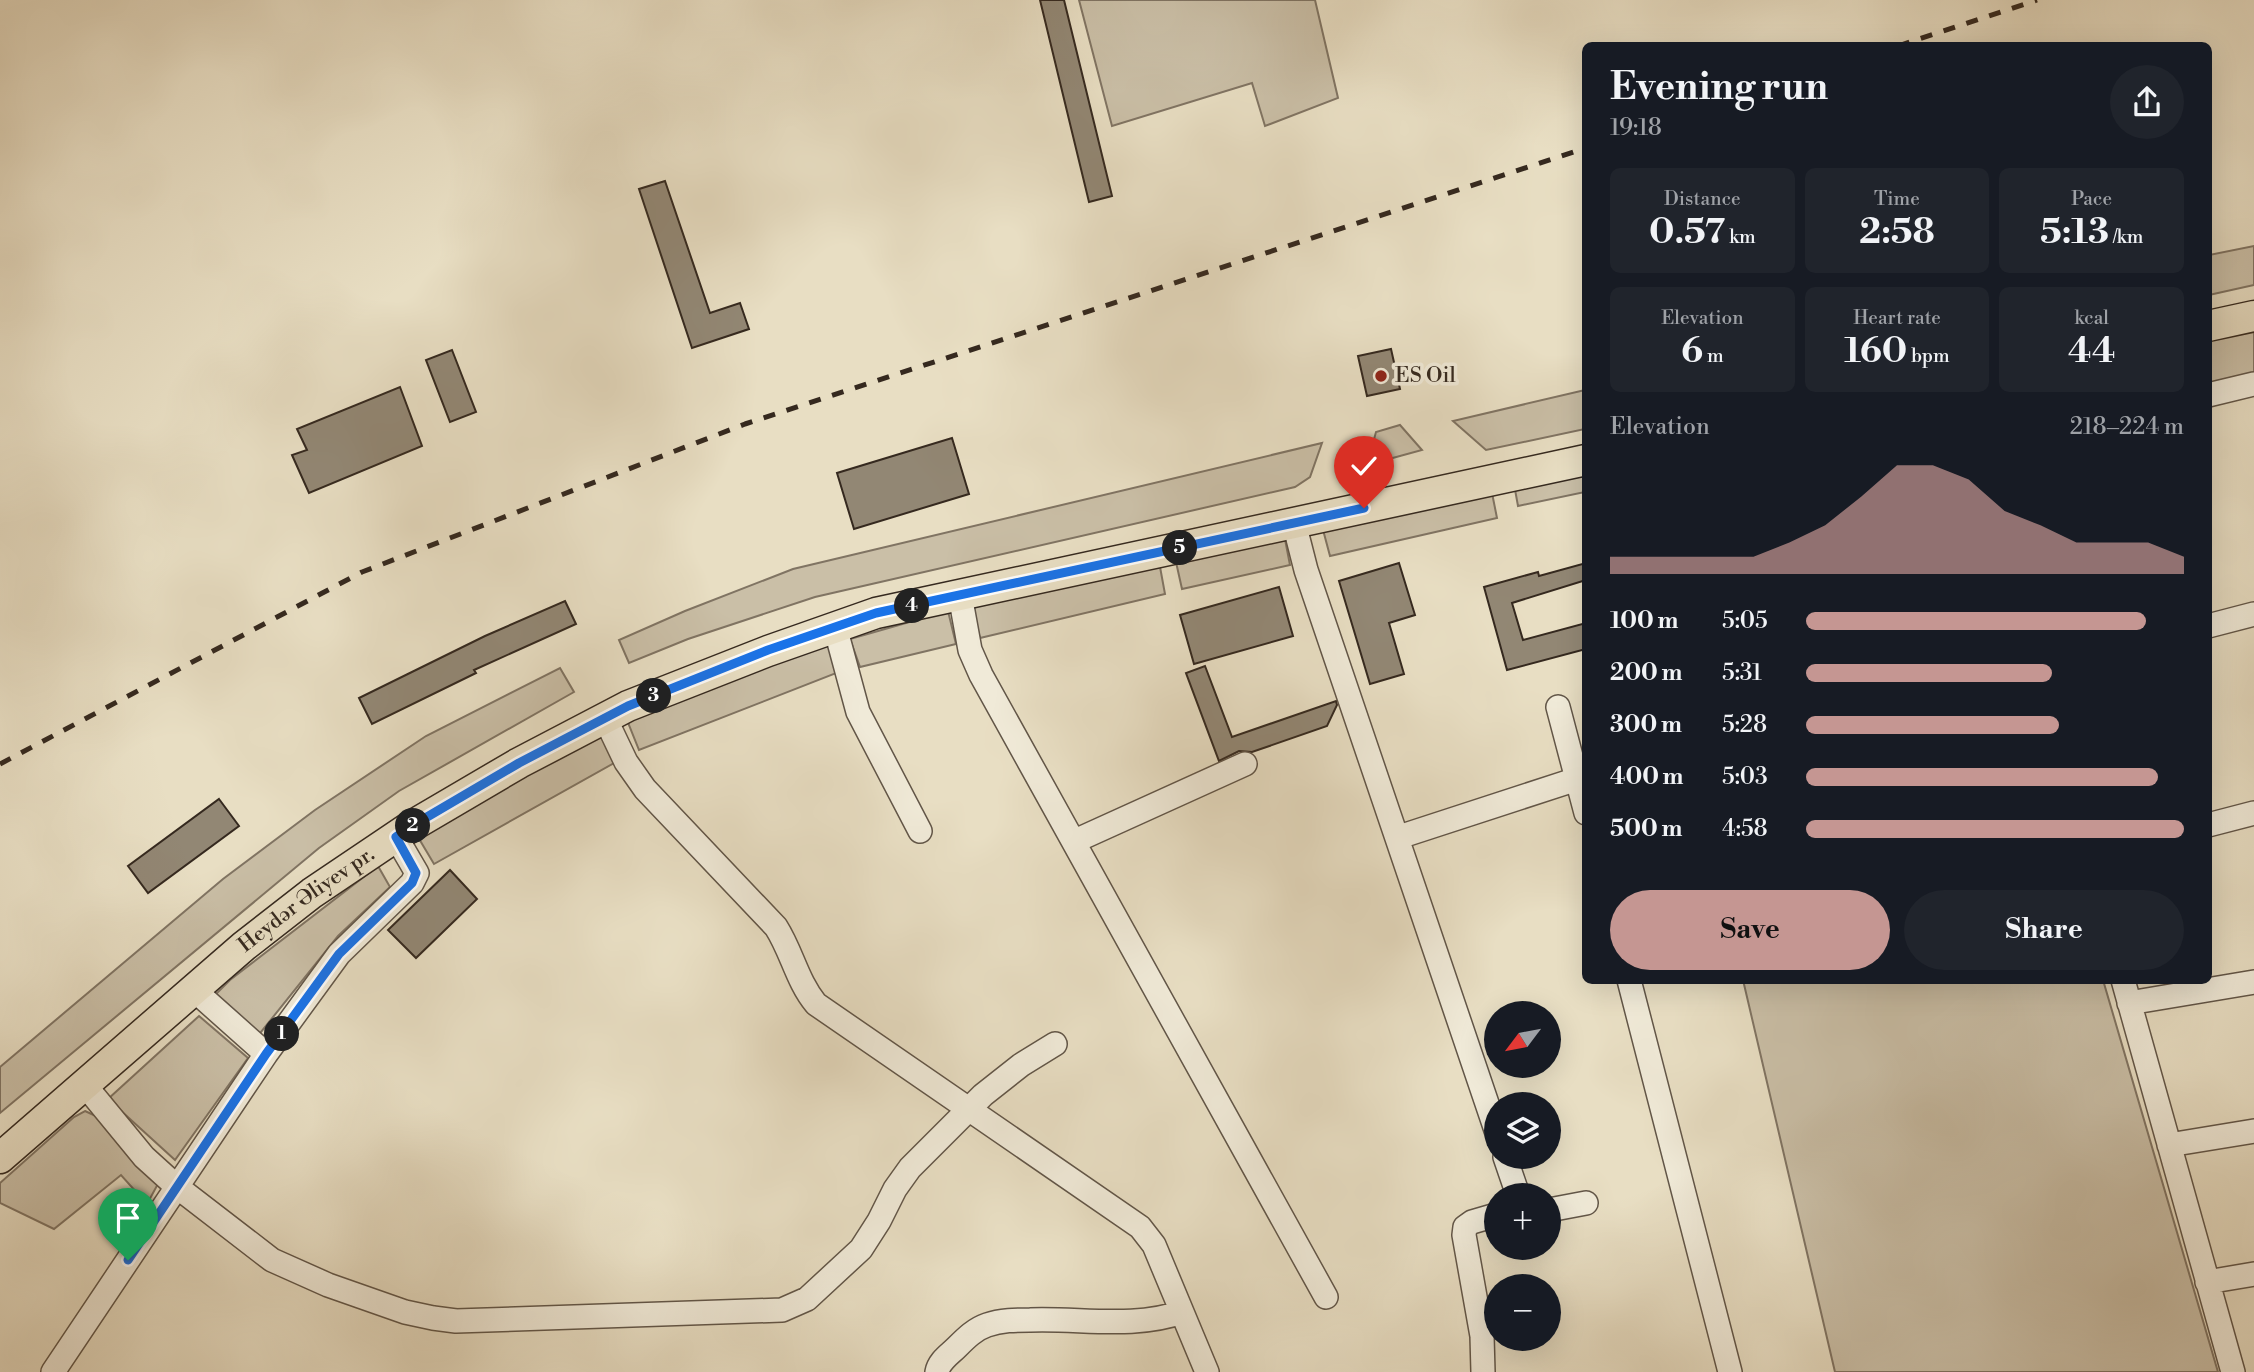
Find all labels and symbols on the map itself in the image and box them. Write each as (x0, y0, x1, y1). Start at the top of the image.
place label: ES Oil (1395, 363, 1456, 389)
marker: ES Oil (1373, 368, 1389, 384)
pin (1334, 436, 1394, 508)
pin: 5 (1162, 530, 1198, 566)
pin: 4 (894, 588, 930, 624)
pin: 3 (636, 678, 672, 714)
pin: 2 (396, 808, 430, 844)
street label: Heydər Əliyev pr. (233, 842, 380, 958)
north arrow (1484, 1001, 1561, 1078)
pin: 1 (264, 1016, 300, 1052)
pin (98, 1188, 158, 1260)

